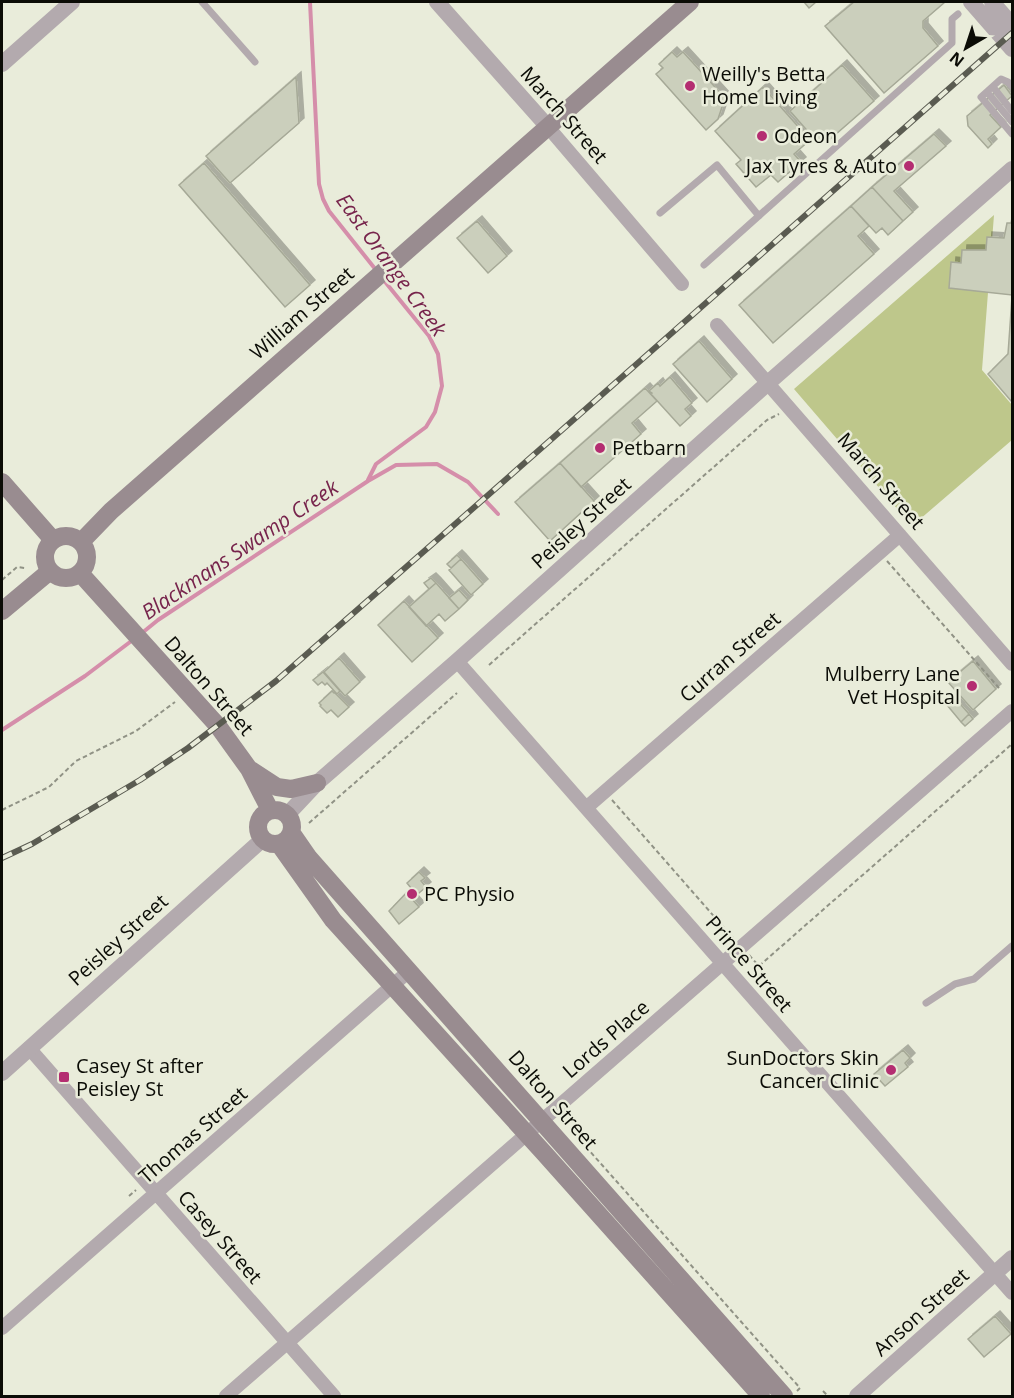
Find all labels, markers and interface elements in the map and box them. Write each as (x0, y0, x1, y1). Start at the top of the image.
north arrow (936, 18, 996, 78)
text: N (945, 47, 969, 72)
street label: March Street (515, 60, 614, 169)
place label: Weilly's Betta Home Living (702, 60, 826, 110)
marker: Weilly's Betta Home Living (683, 79, 697, 93)
place label: Odeon (774, 122, 837, 149)
marker: Odeon (755, 129, 769, 143)
place label: Jax Tyres & Auto (744, 152, 897, 179)
marker: Jax Tyres & Auto (902, 159, 916, 173)
water label: East Orange Creek (330, 187, 454, 342)
street label: William Street (244, 260, 359, 365)
street label: March Street (832, 426, 931, 535)
place label: Petbarn (612, 434, 686, 461)
marker: Petbarn (593, 441, 607, 455)
street label: Peisley Street (525, 471, 636, 575)
water label: Blackmans Swamp Creek (136, 472, 344, 626)
street label: Curran Street (673, 605, 786, 708)
street label: Dalton Street (159, 630, 260, 741)
place label: Mulberry Lane Vet Hospital (825, 660, 960, 710)
marker: Mulberry Lane Vet Hospital (965, 679, 979, 693)
place label: PC Physio (424, 880, 515, 907)
marker: PC Physio (405, 887, 419, 901)
street label: Peisley Street (62, 888, 173, 992)
street label: Prince Street (700, 910, 799, 1018)
street label: Lords Place (557, 993, 655, 1084)
street label: Dalton Street (503, 1044, 604, 1155)
place label: SunDoctors Skin Cancer Clinic (727, 1044, 879, 1094)
place label: Casey St after Peisley St (76, 1052, 203, 1102)
marker: SunDoctors Skin Cancer Clinic (884, 1063, 898, 1077)
marker: Casey St after Peisley St (57, 1070, 71, 1084)
street label: Thomas Street (133, 1080, 253, 1189)
street label: Casey Street (172, 1184, 268, 1289)
street label: Anson Street (867, 1262, 974, 1362)

